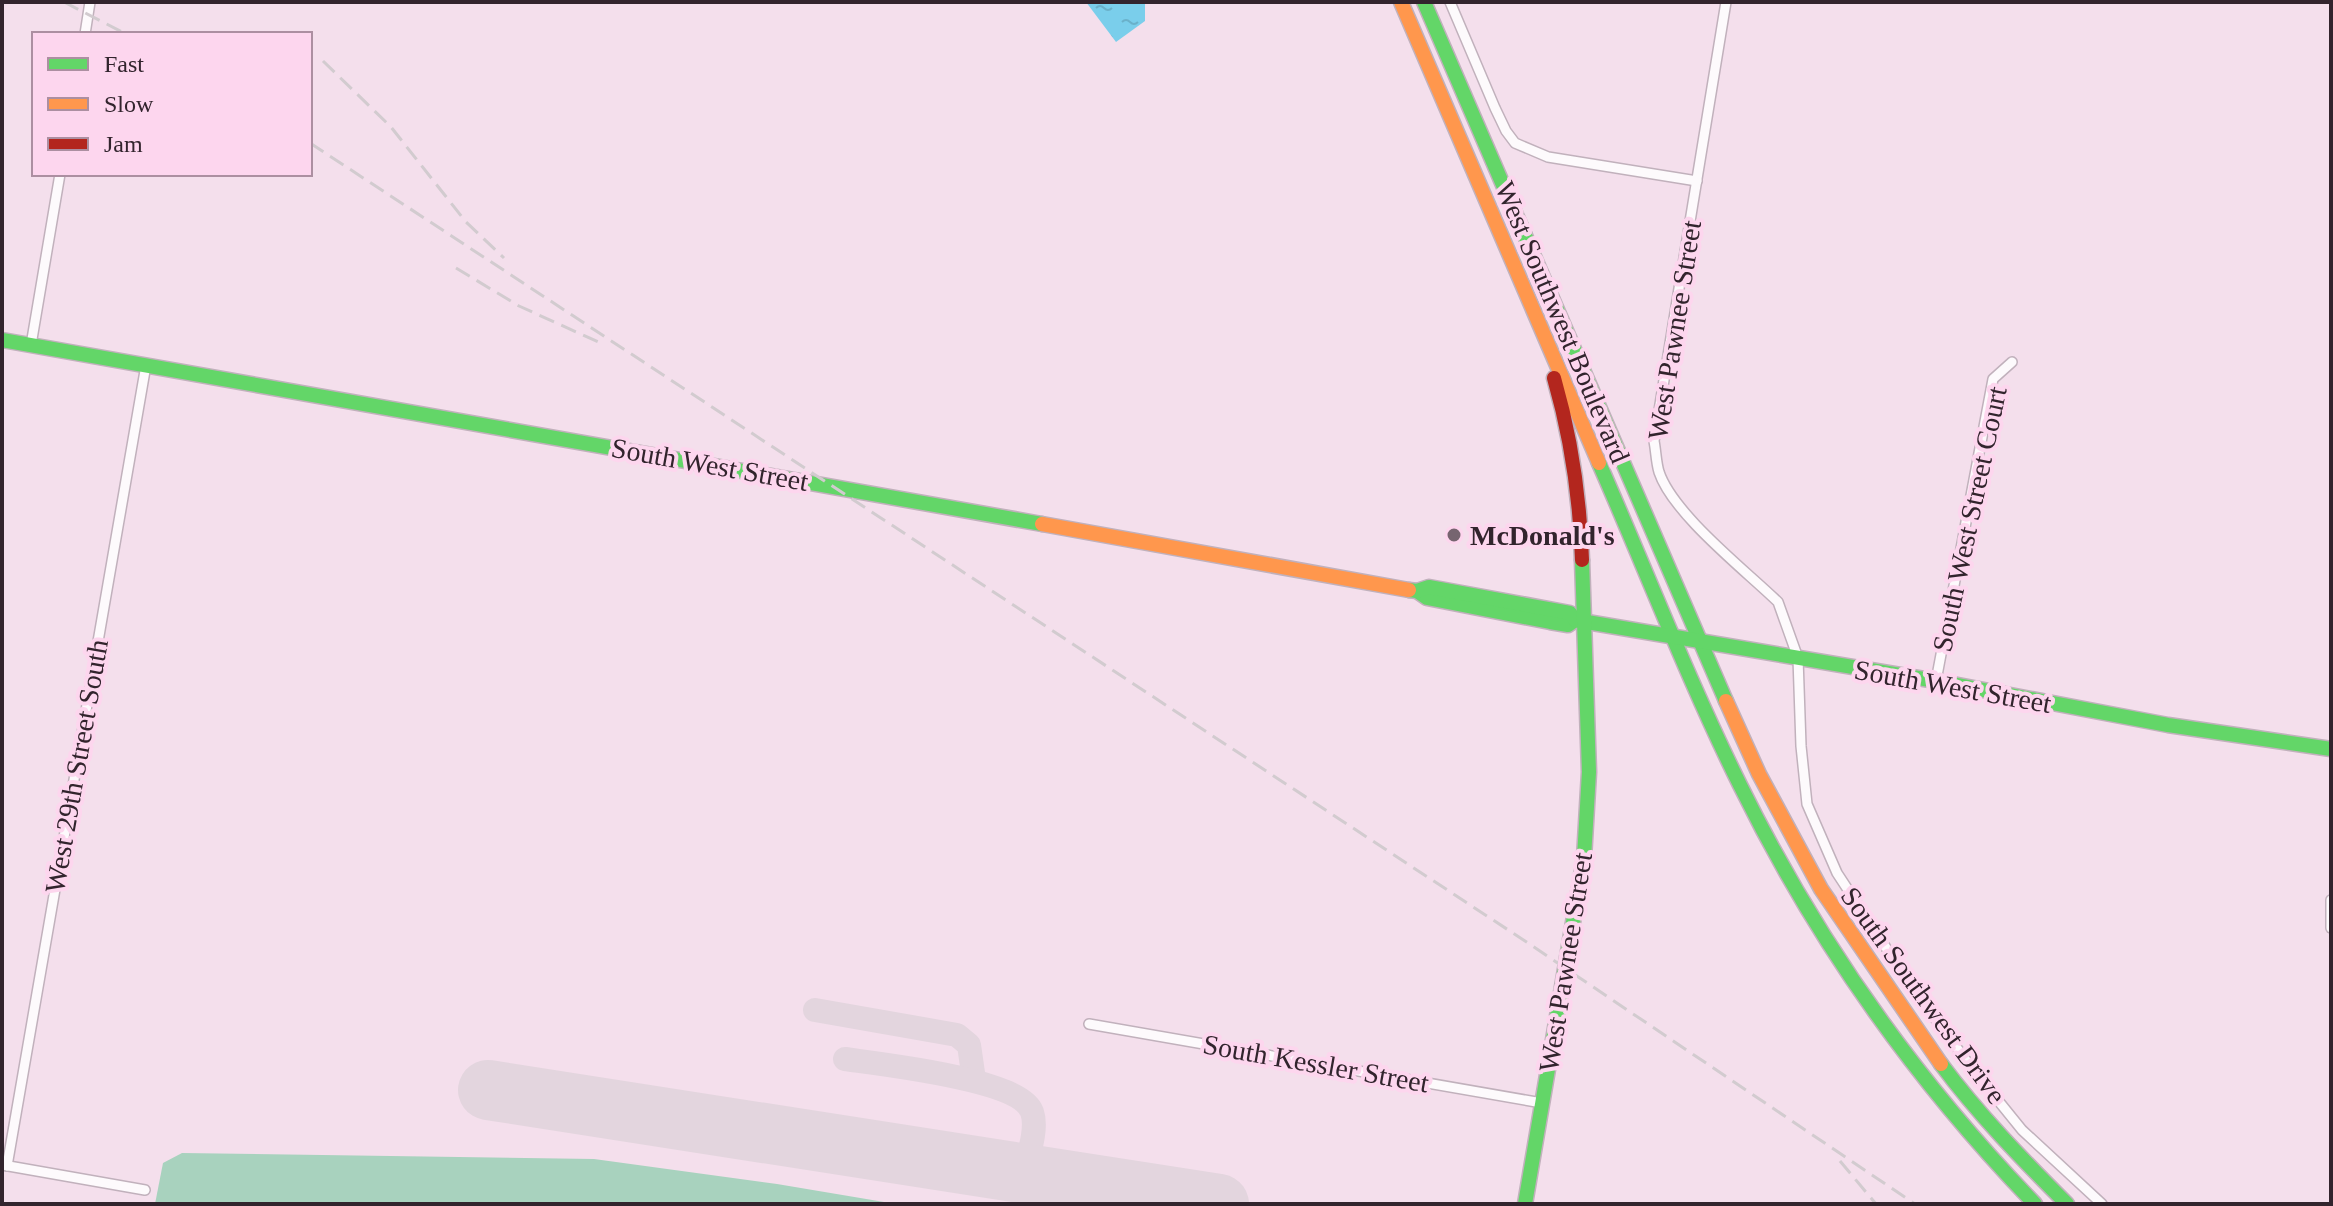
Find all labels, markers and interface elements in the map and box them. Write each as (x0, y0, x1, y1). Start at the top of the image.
legend (32, 32, 312, 176)
text: Fast (104, 51, 144, 77)
text: Slow (104, 91, 154, 117)
text: Jam (104, 131, 143, 157)
street label: West Southwest Boulevard (1489, 177, 1636, 468)
street label: West Pawnee Street (1642, 218, 1707, 442)
street label: South West Street Court (1926, 384, 2013, 654)
street label: South West Street (609, 432, 811, 497)
place label: McDonald's (1470, 520, 1615, 551)
marker: McDonald's (1445, 526, 1463, 544)
street label: West 29th Street South (39, 637, 114, 895)
street label: South West Street (1852, 654, 2054, 719)
street label: West Pawnee Street (1533, 850, 1598, 1074)
street label: South Southwest Drive (1835, 881, 2012, 1109)
street label: South Kessler Street (1201, 1028, 1431, 1099)

